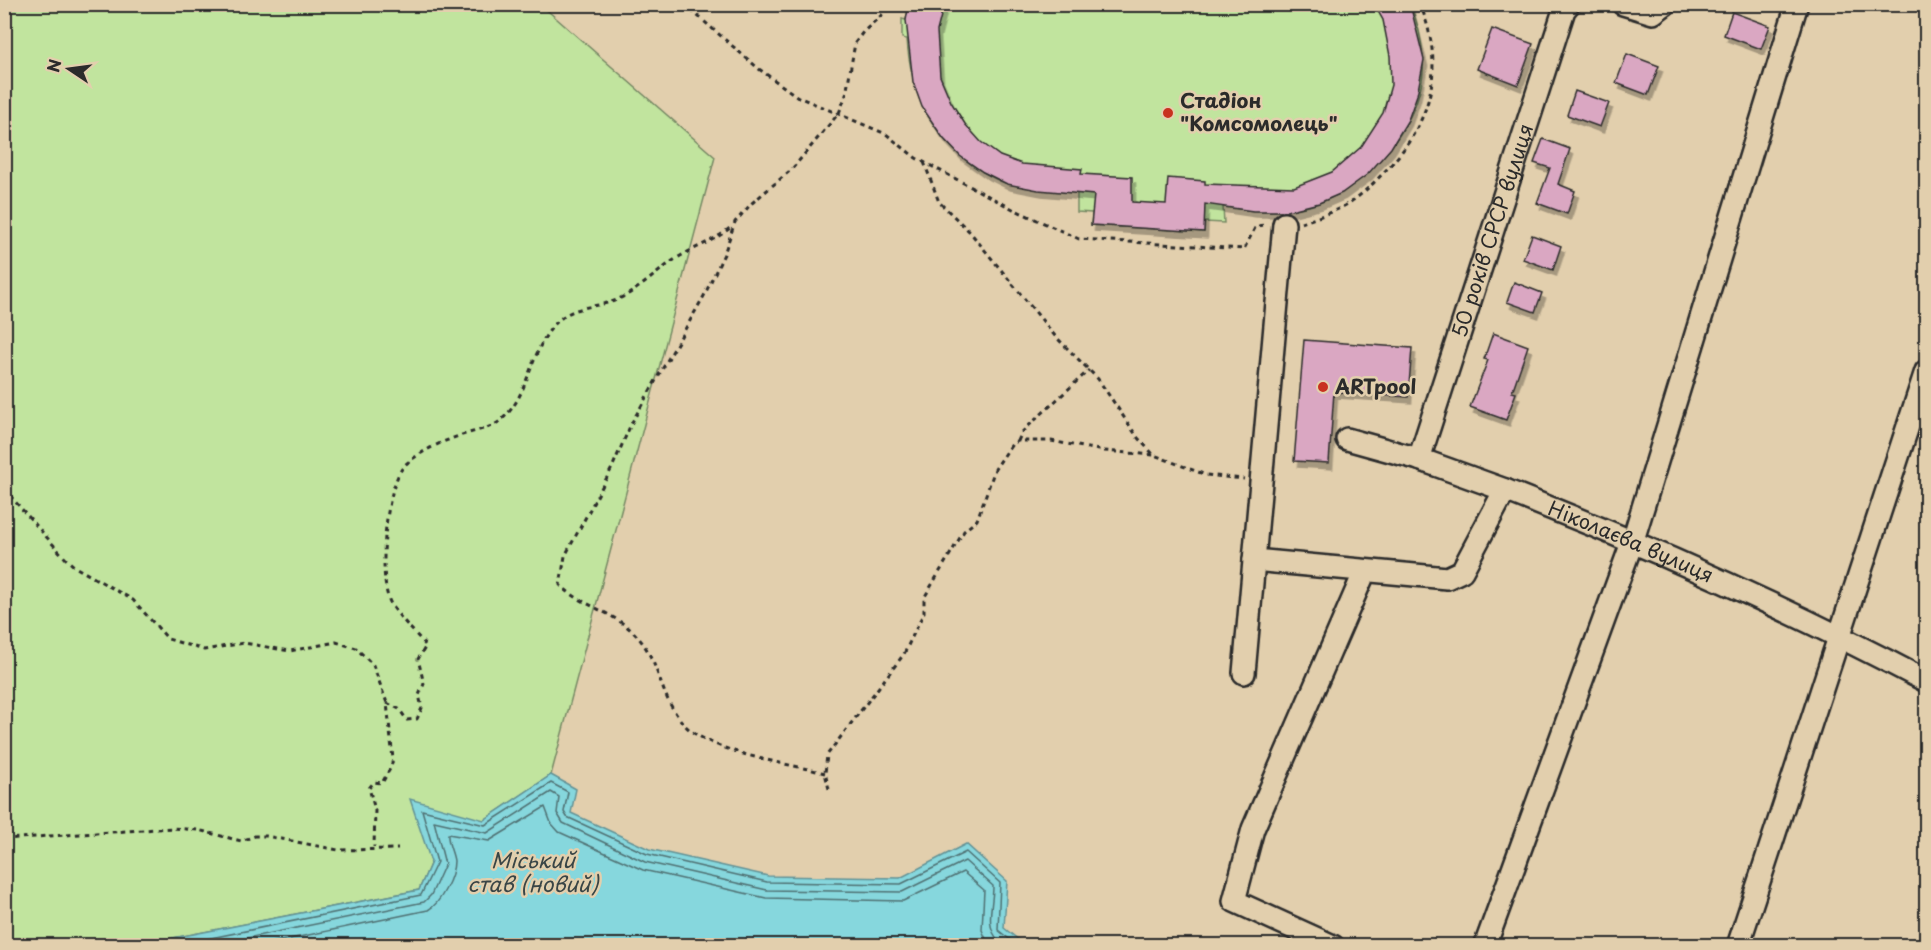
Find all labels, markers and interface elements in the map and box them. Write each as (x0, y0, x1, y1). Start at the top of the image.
north arrow (39, 39, 99, 99)
text: N (40, 57, 67, 74)
place label: Стадіон "Комсомолець" (1180, 85, 1338, 138)
marker: Стадіон "Комсомолець" (1161, 106, 1175, 120)
street label: 50 років СРСР вулиця (1443, 120, 1540, 341)
place label: ARTpool (1334, 371, 1417, 401)
marker: ARTpool (1316, 380, 1330, 394)
street label: Ніколаєва вулиця (1544, 493, 1719, 590)
water label: Міський став (новий) (468, 843, 600, 899)

